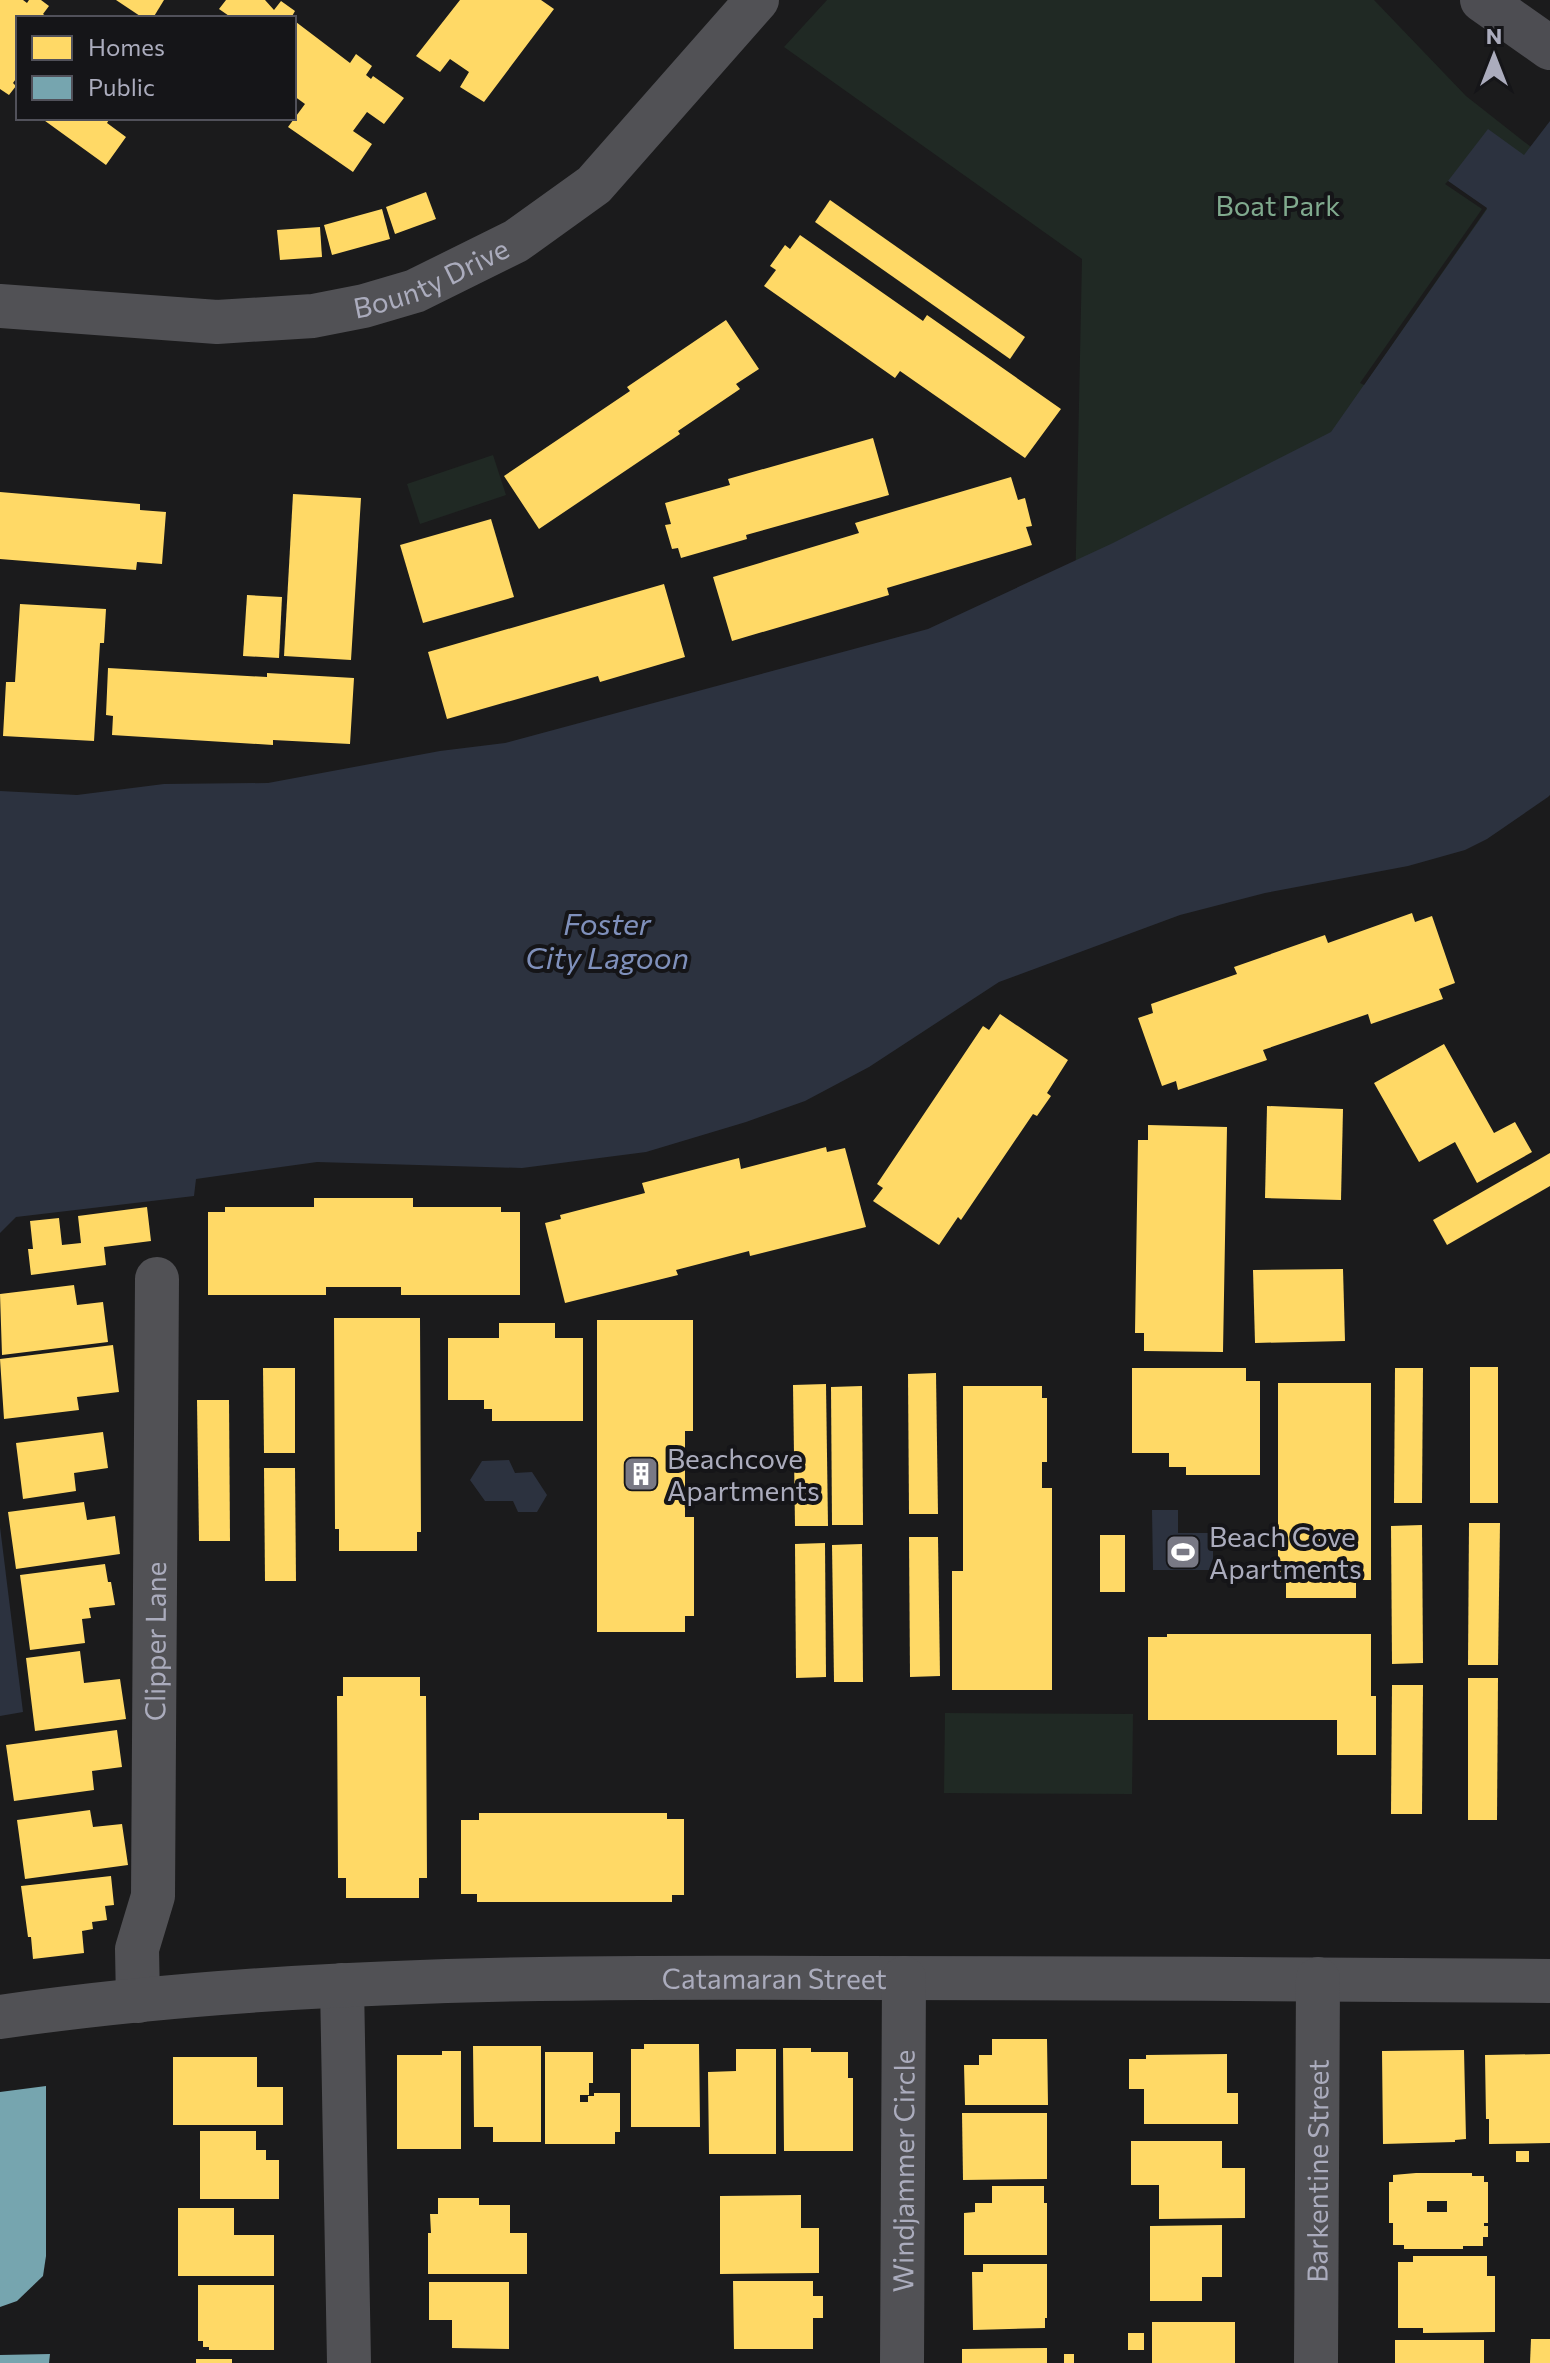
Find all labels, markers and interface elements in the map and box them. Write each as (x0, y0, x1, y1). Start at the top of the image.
legend (16, 16, 296, 120)
north arrow (1454, 16, 1534, 96)
text: N (1486, 22, 1502, 49)
text: Homes (88, 32, 165, 61)
text: Public (88, 72, 155, 101)
park label: Boat Park (1216, 188, 1340, 222)
street label: Bounty Drive (350, 231, 514, 325)
water label: Foster City Lagoon (525, 904, 689, 975)
place label: Beachcove Apartments (667, 1441, 820, 1507)
building icon: Beachcove Apartments (622, 1455, 660, 1493)
place label: Beach Cove Apartments (1209, 1519, 1362, 1585)
sports icon: Beach Cove Apartments (1164, 1533, 1202, 1571)
street label: Clipper Lane (137, 1562, 172, 1721)
street label: Catamaran Street (662, 1961, 887, 1995)
street label: Windjammer Circle (885, 2049, 921, 2293)
street label: Barkentine Street (1299, 2059, 1335, 2283)

